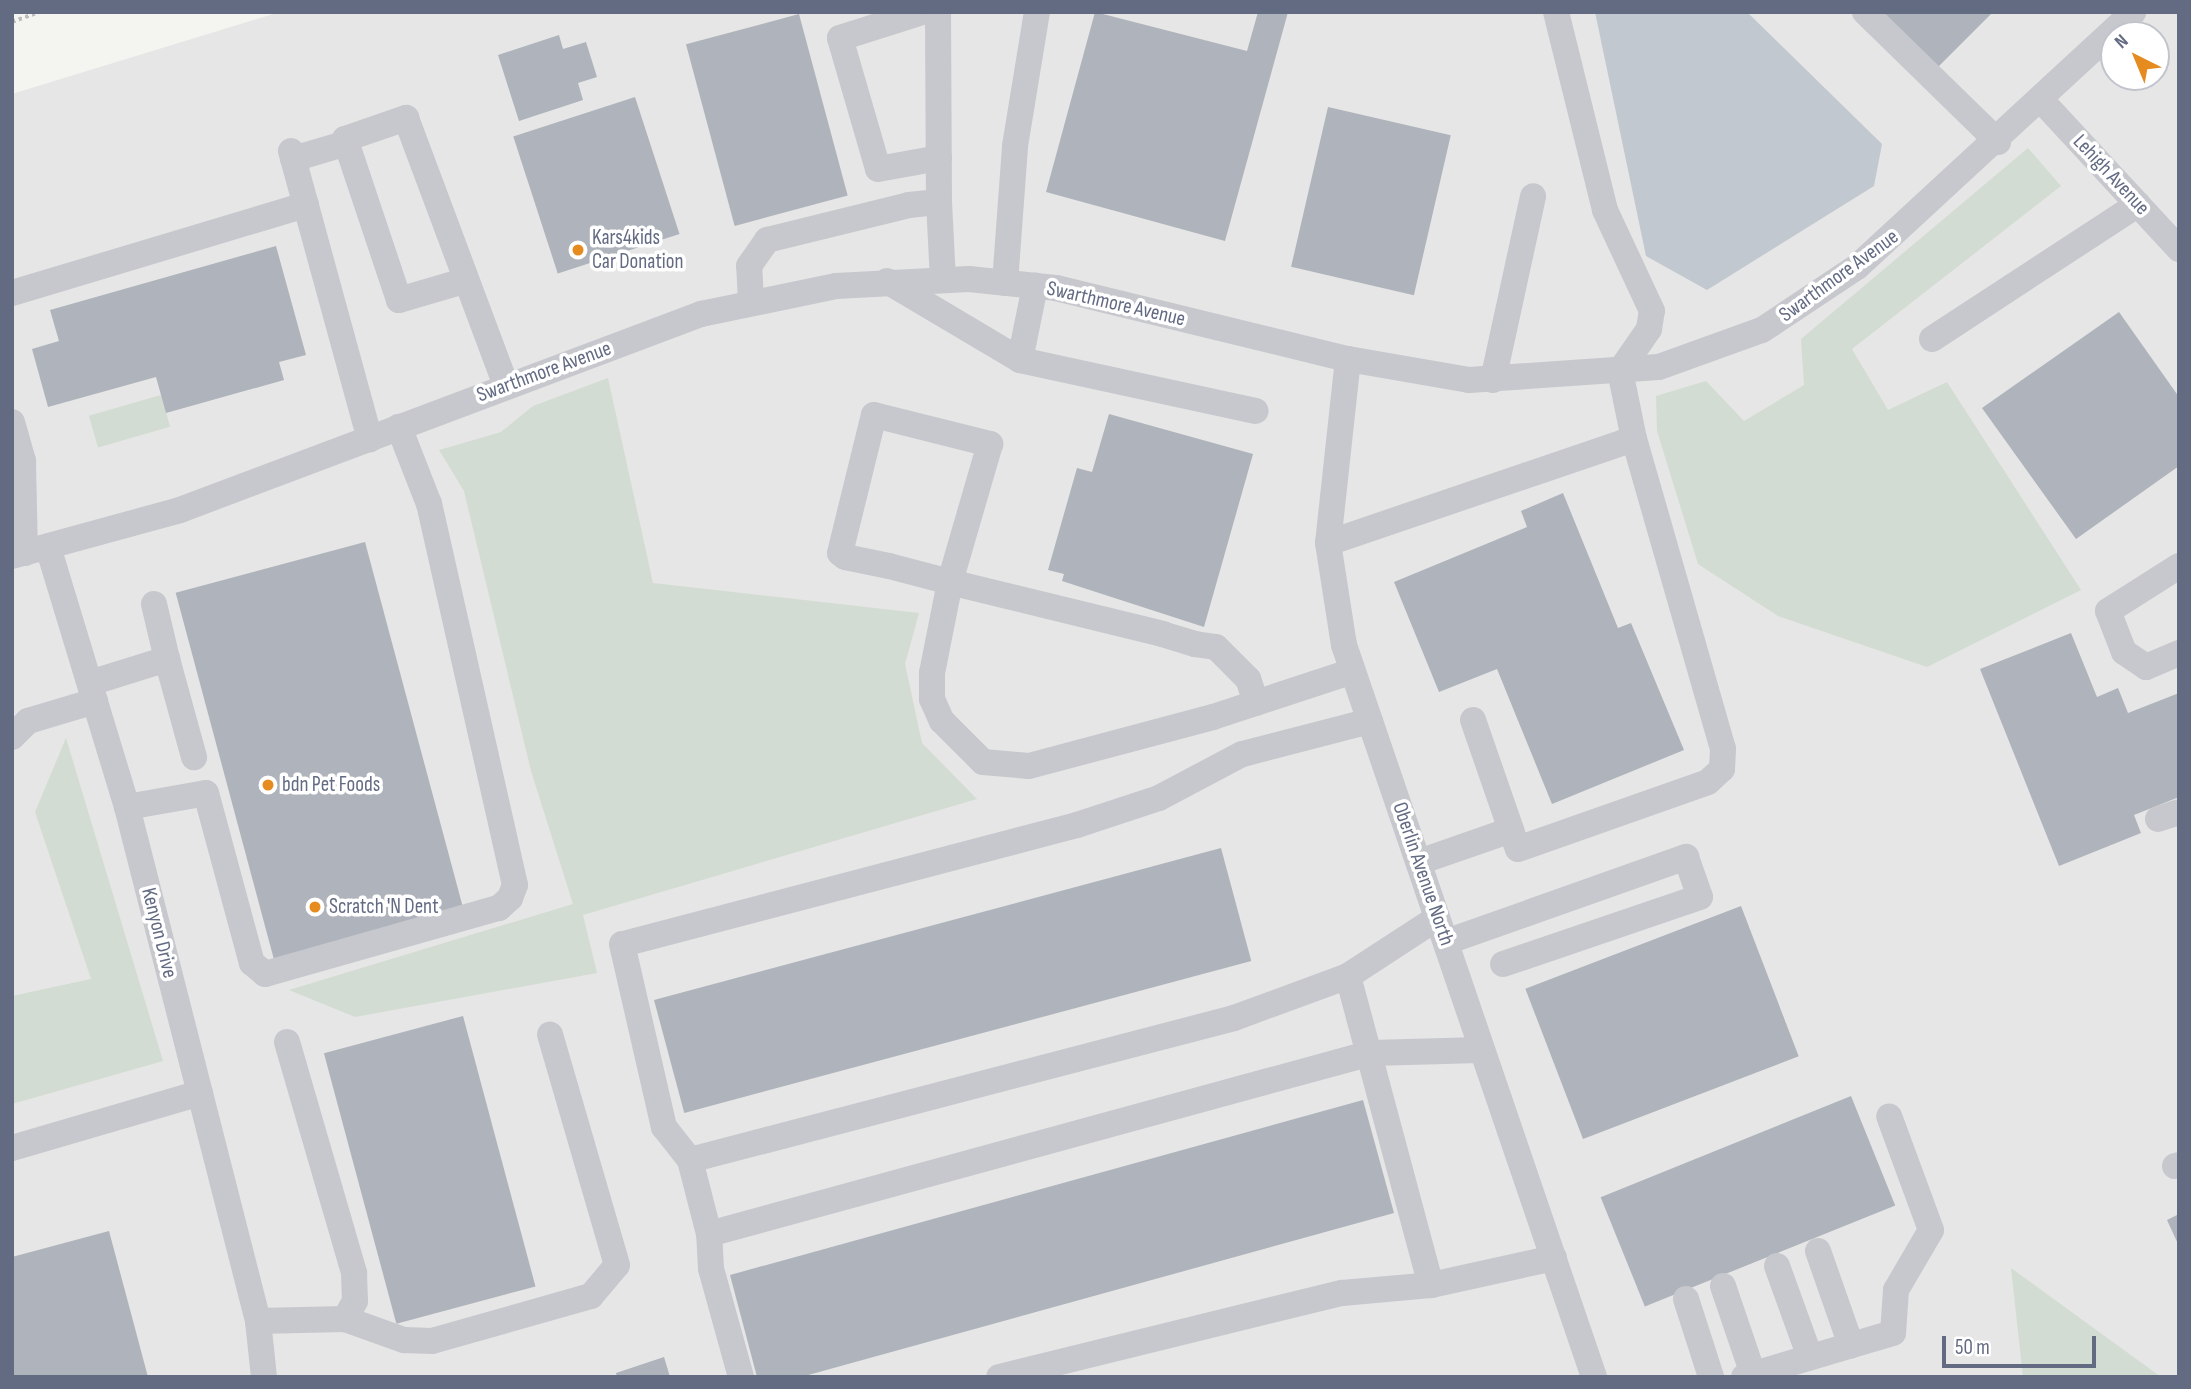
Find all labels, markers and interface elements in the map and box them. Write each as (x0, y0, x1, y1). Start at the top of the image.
north arrow (2100, 21, 2170, 91)
text: N (2110, 30, 2133, 54)
street label: Lehigh Avenue (2067, 130, 2155, 220)
street label: Swarthmore Avenue (1774, 224, 1904, 328)
place label: Kars4kids Car Donation (592, 225, 683, 275)
marker: Kars4kids Car Donation (570, 242, 586, 258)
street label: Swarthmore Avenue (1044, 276, 1188, 332)
street label: Swarthmore Avenue (473, 336, 615, 408)
place label: bdn Pet Foods (282, 772, 380, 798)
marker: bdn Pet Foods (260, 777, 276, 793)
street label: Oberlin Avenue North (1387, 799, 1459, 949)
street label: Kenyon Drive (136, 885, 182, 981)
place label: Scratch 'N Dent (329, 894, 439, 920)
marker: Scratch 'N Dent (307, 899, 323, 915)
scale bar (1946, 1322, 2100, 1366)
text: 50 m (1955, 1335, 1990, 1360)

